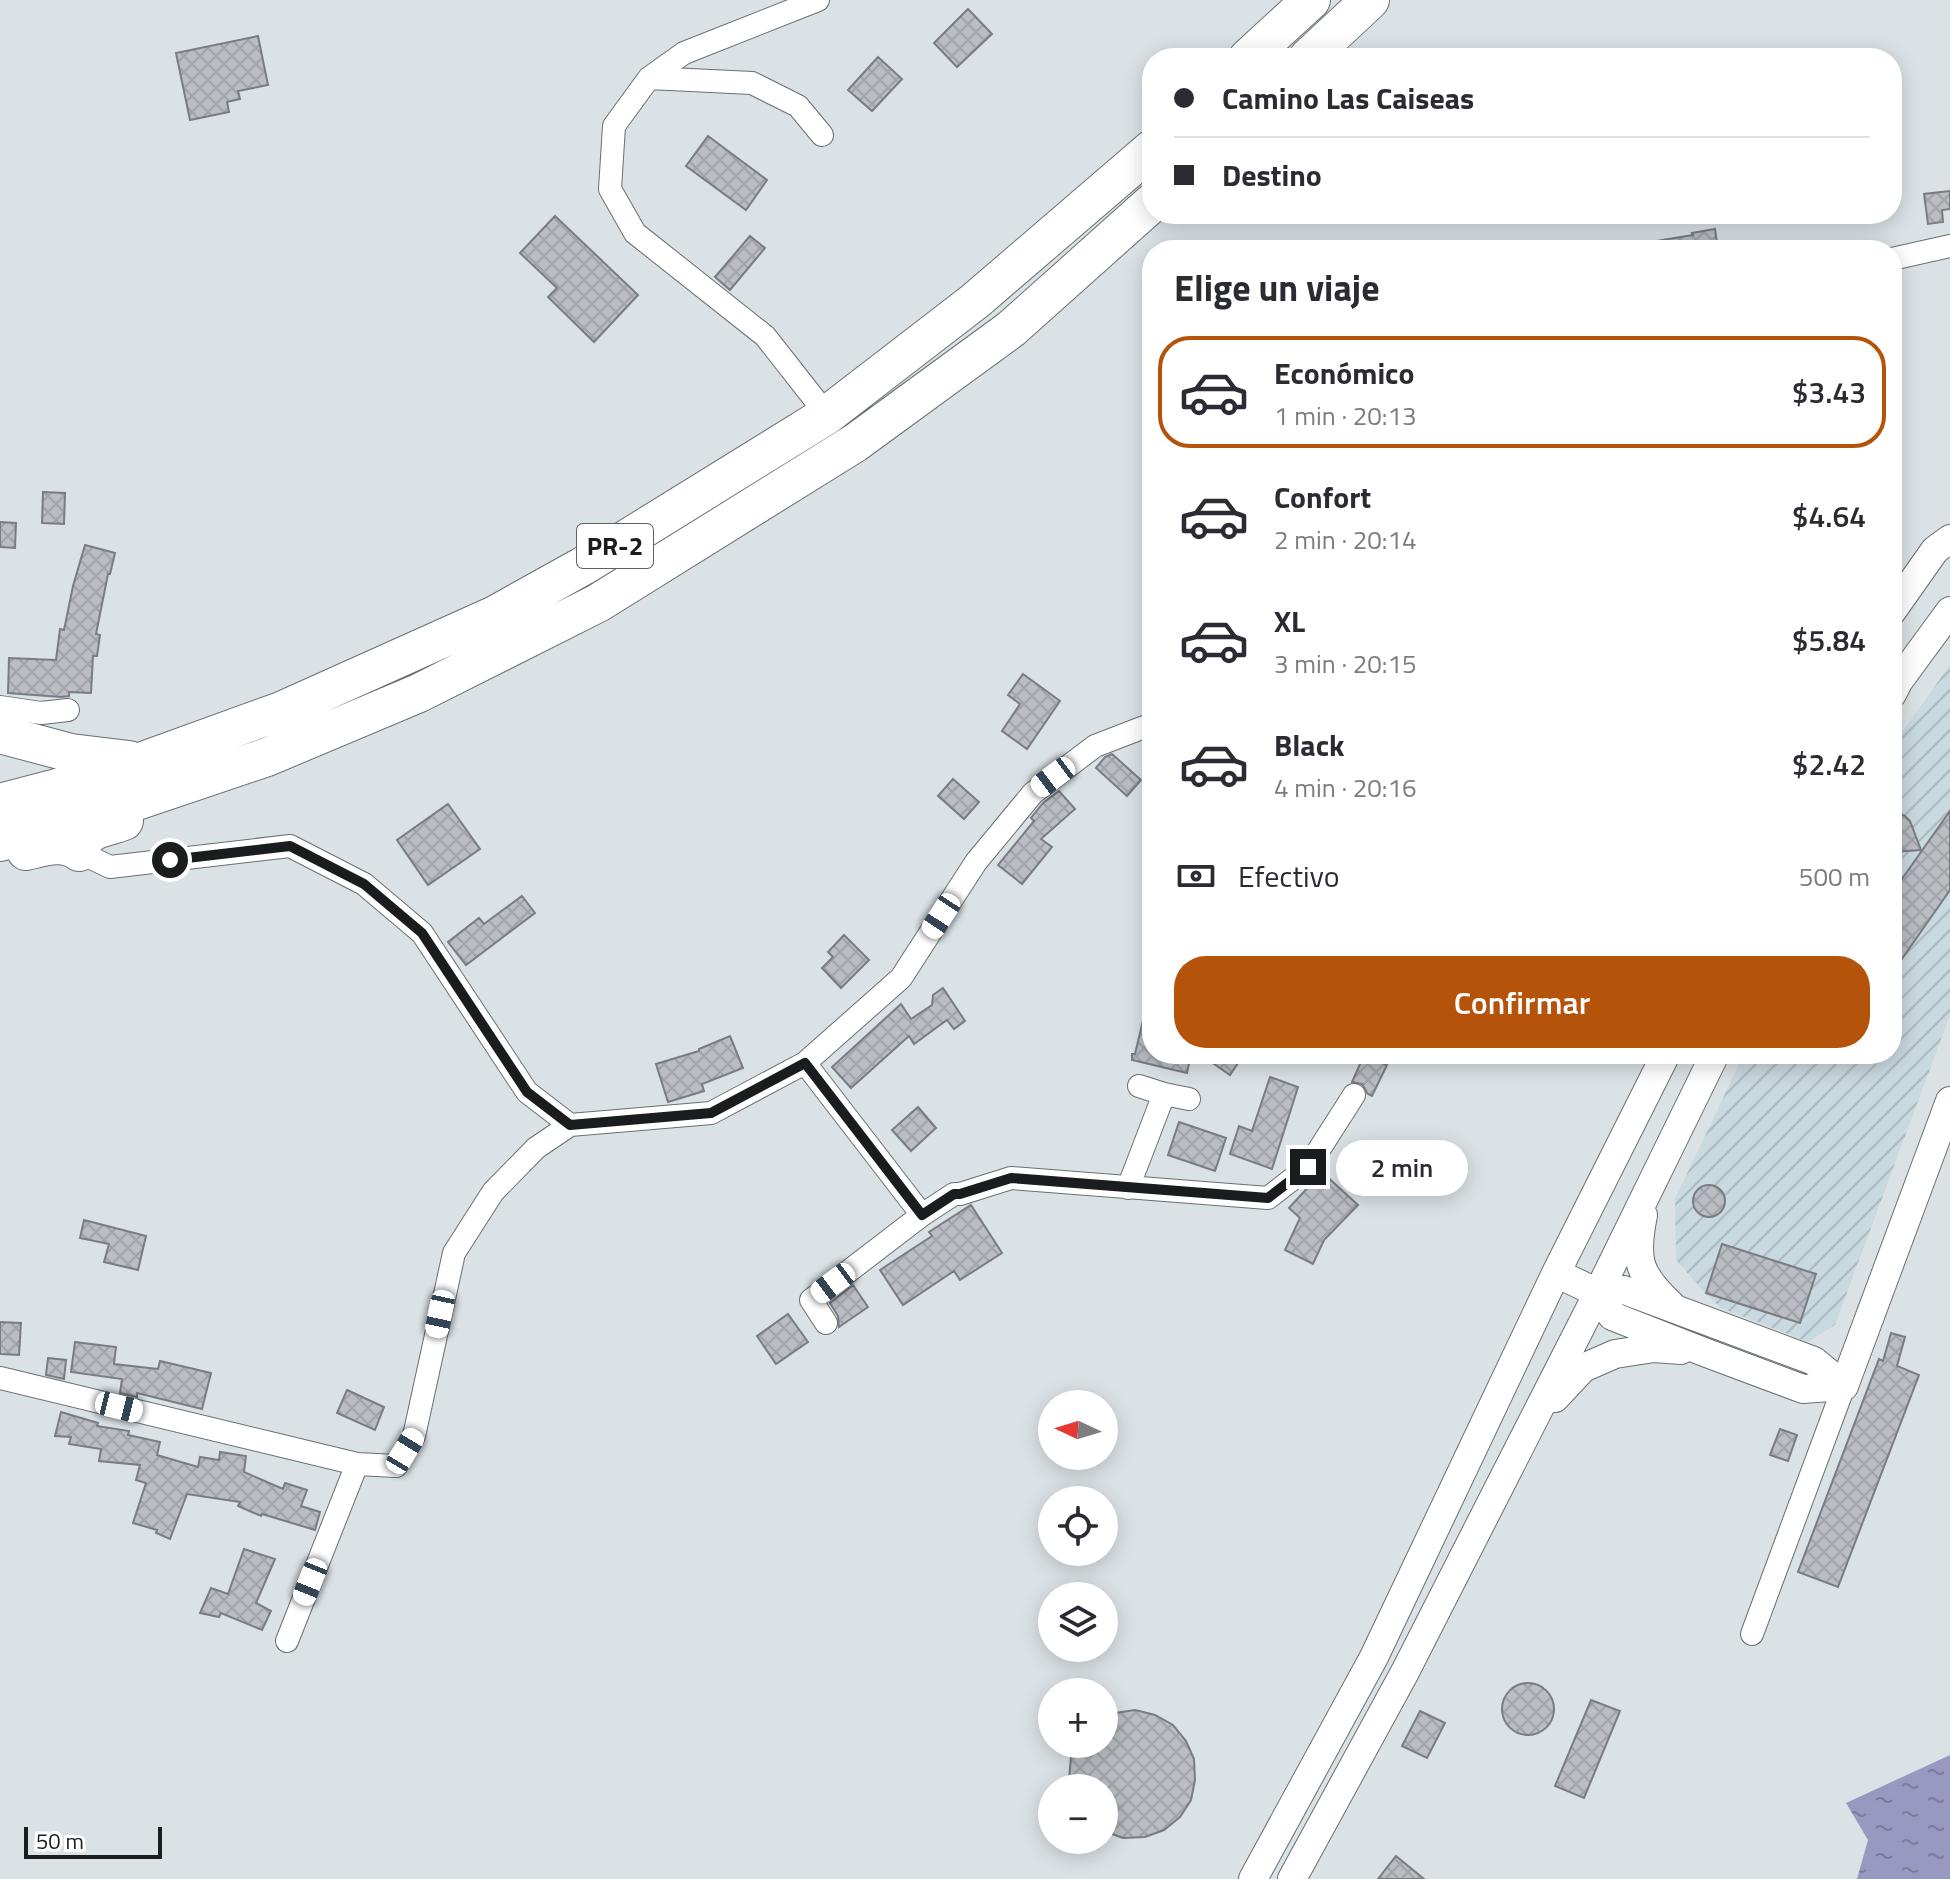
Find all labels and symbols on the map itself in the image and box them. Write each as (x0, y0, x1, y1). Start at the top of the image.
road number: PR-2 (577, 524, 653, 568)
car (1027, 753, 1079, 801)
route start (152, 842, 188, 878)
car (918, 889, 964, 943)
callout: 2 min (1336, 1139, 1468, 1195)
route end (1290, 1149, 1326, 1185)
car (807, 1259, 859, 1307)
car (423, 1288, 457, 1340)
car (93, 1390, 145, 1424)
north arrow (1038, 1390, 1118, 1470)
car (382, 1424, 428, 1478)
car (290, 1555, 330, 1609)
scale bar (24, 1823, 162, 1859)

